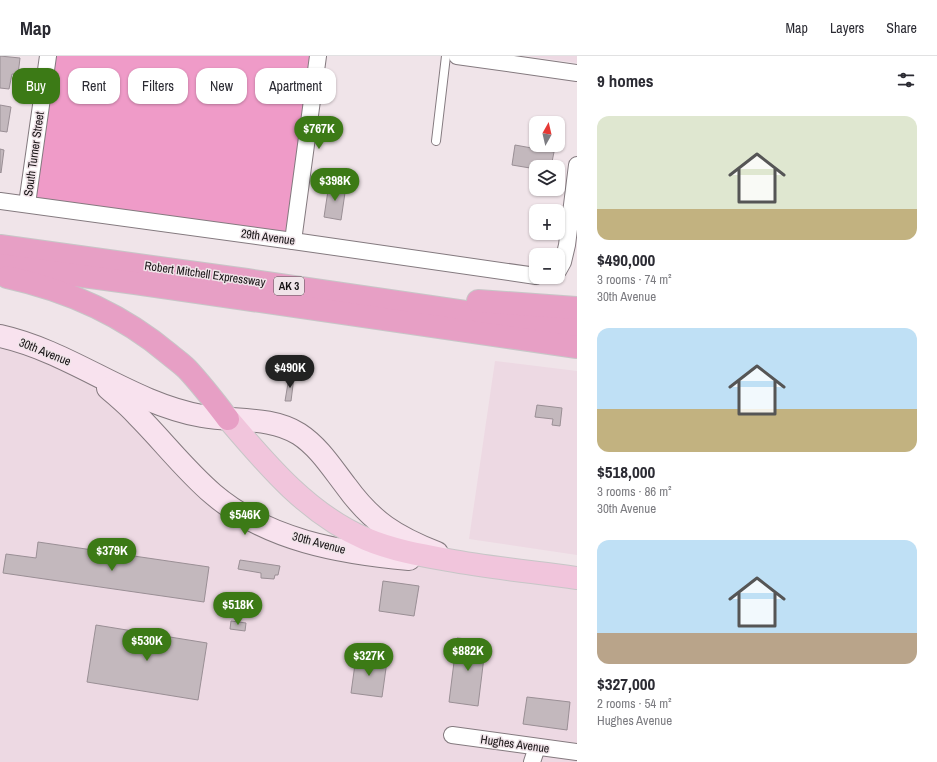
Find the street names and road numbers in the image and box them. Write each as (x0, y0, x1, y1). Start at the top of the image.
street label: South Turner Street (20, 110, 48, 197)
street label: 29th Avenue (240, 225, 296, 249)
street label: Robert Mitchell Expressway (144, 258, 267, 290)
road number: AK 3 (274, 277, 304, 295)
street label: 30th Avenue (17, 334, 73, 370)
street label: 30th Avenue (291, 528, 347, 558)
street label: Hughes Avenue (480, 731, 550, 757)

